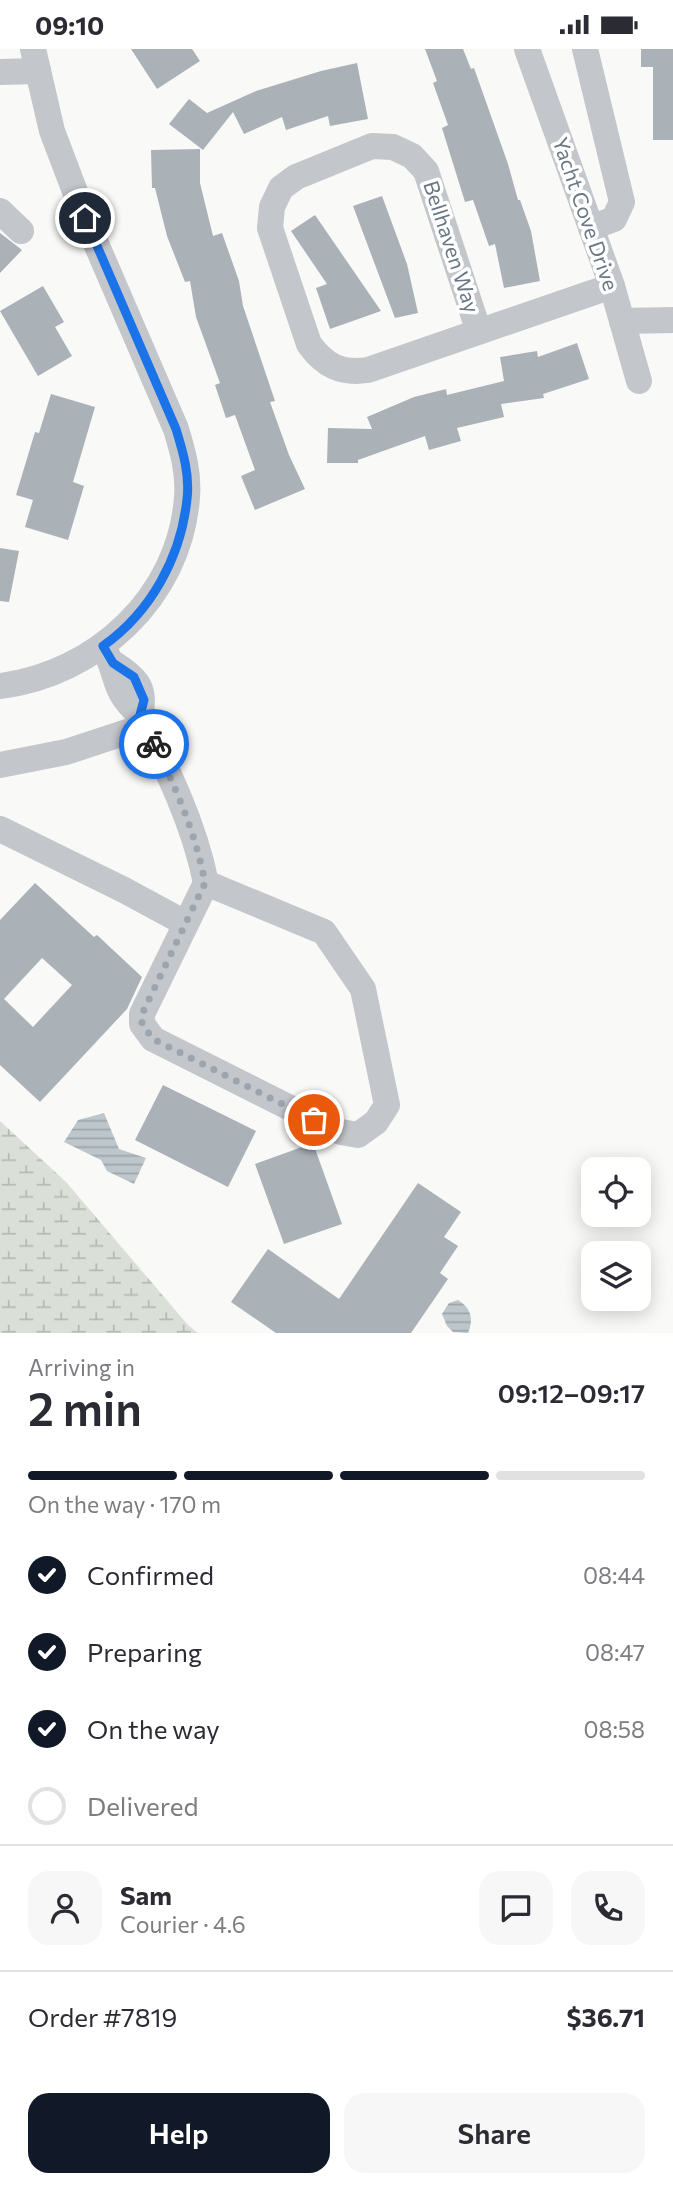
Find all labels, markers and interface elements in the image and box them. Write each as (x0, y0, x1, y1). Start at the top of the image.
text: 09:10 (35, 9, 104, 40)
street label: Yacht Cove Drive (548, 134, 624, 293)
street label: Bellhaven Way (419, 177, 486, 316)
pin (55, 188, 115, 248)
icon: home (66, 199, 104, 237)
courier (119, 709, 189, 779)
icon: bike (135, 725, 173, 763)
pin (284, 1090, 344, 1150)
icon: bag (295, 1101, 333, 1139)
map controls (581, 1157, 651, 1311)
button: locate (581, 1157, 651, 1227)
button: layers (581, 1241, 651, 1311)
text: Arriving in (28, 1353, 135, 1381)
text: 09:12–09:17 (498, 1377, 645, 1408)
text: 2 min (28, 1379, 142, 1435)
text: On the way · 170 m (28, 1490, 221, 1518)
icon: check (28, 1556, 66, 1594)
text: Confirmed (87, 1559, 214, 1590)
text: 08:44 (583, 1561, 645, 1589)
icon: check (28, 1633, 66, 1671)
text: Preparing (87, 1636, 202, 1667)
text: 08:47 (585, 1638, 645, 1666)
icon: check (28, 1710, 66, 1748)
text: On the way (87, 1713, 220, 1744)
text: 08:58 (583, 1715, 645, 1743)
text: Delivered (87, 1790, 198, 1821)
button: person (28, 1871, 102, 1945)
button: chat (479, 1871, 553, 1945)
button: phone (571, 1871, 645, 1945)
text: Sam (120, 1879, 172, 1910)
text: Courier · 4.6 (120, 1910, 246, 1938)
text: Order #7819 (28, 2001, 177, 2032)
text: $36.71 (567, 2001, 645, 2032)
button: Help (28, 2093, 330, 2173)
button: Share (344, 2093, 645, 2173)

